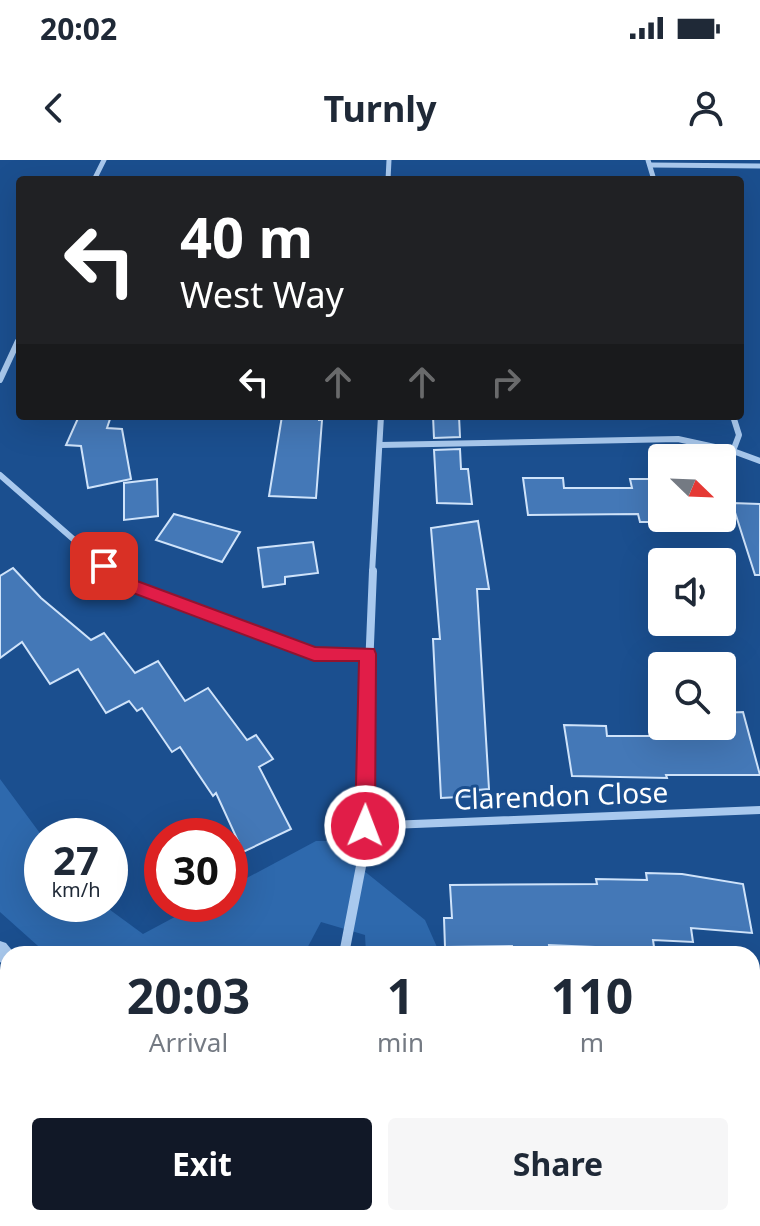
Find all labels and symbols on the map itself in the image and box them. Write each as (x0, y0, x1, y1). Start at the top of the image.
north arrow (648, 444, 736, 532)
pin (70, 532, 138, 600)
street label: Clarendon Close (453, 772, 669, 818)
position arrow (323, 784, 407, 868)
speed limit sign: 30 (144, 818, 248, 922)

